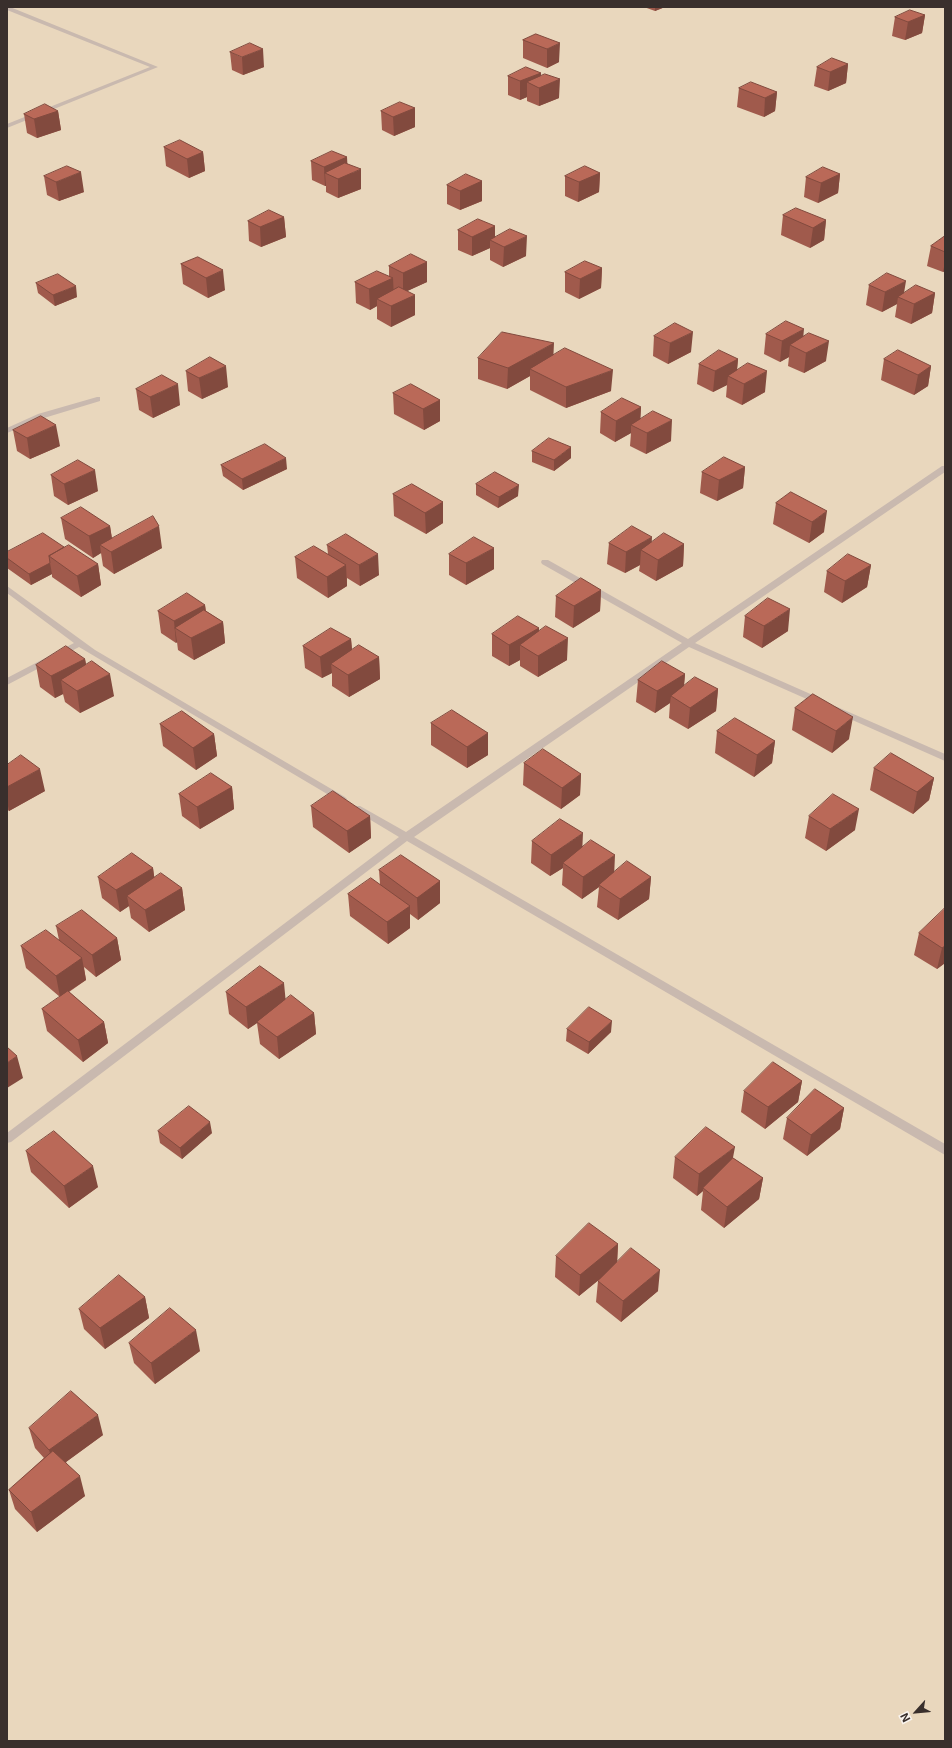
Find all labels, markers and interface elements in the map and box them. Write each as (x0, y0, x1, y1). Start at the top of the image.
north arrow (896, 1692, 936, 1732)
text: N (897, 1711, 913, 1724)

